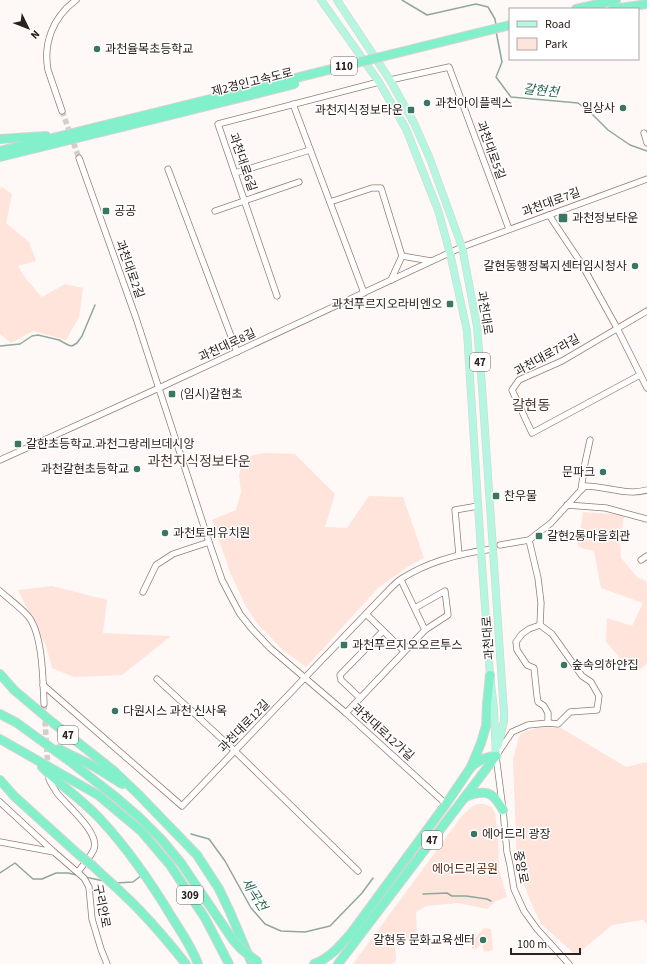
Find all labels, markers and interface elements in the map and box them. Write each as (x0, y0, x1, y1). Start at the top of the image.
north arrow (8, 8, 48, 48)
legend (509, 8, 639, 60)
text: Road (545, 16, 571, 33)
text: N (27, 27, 43, 42)
text: Park (545, 36, 567, 53)
place label: 과천율목초등학교 (105, 41, 193, 58)
marker: 과천율목초등학교 (92, 44, 102, 54)
road number: 110 (331, 57, 357, 75)
street label: 제2경인고속도로 (210, 64, 295, 101)
water label: 갈현천 (522, 80, 561, 102)
place label: 과천아이플렉스 (435, 95, 512, 112)
marker: 과천아이플렉스 (422, 98, 432, 108)
place label: 일상사 (582, 100, 615, 117)
place label: 과천지식정보타운 (315, 102, 403, 119)
marker: 일상사 (618, 103, 628, 113)
marker: 과천지식정보타운 (406, 105, 416, 115)
street label: 과천대로5길 (472, 119, 509, 182)
street label: 과천대로6길 (225, 130, 261, 194)
street label: 과천대로7길 (520, 184, 583, 221)
place label: 공공 (114, 203, 136, 220)
marker: 공공 (101, 206, 111, 216)
place label: 과천정보타운 (572, 210, 638, 227)
marker: 과천정보타운 (557, 212, 569, 224)
street label: 과천대로2길 (111, 238, 148, 301)
place label: 갈현동행정복지센터임시청사 (483, 258, 627, 275)
marker: 갈현동행정복지센터임시청사 (630, 261, 640, 271)
street label: 과천대로 (473, 290, 496, 336)
place label: 과천푸르지오라비엔오 (332, 296, 442, 313)
marker: 과천푸르지오라비엔오 (445, 299, 455, 309)
street label: 과천대로8길 (196, 325, 259, 366)
street label: 과천대로7라길 (512, 330, 583, 380)
road number: 47 (470, 353, 490, 371)
place label: (임시)갈현초 (180, 386, 242, 403)
marker: (임시)갈현초 (167, 389, 177, 399)
district label: 갈현동 (512, 396, 550, 416)
place label: 갈햔초등학교.과천그랑레브데시앙 (26, 436, 195, 453)
marker: 갈햔초등학교.과천그랑레브데시앙 (13, 439, 23, 449)
district label: 과천지식정보타운 (147, 452, 251, 472)
place label: 과천갈현초등학교 (41, 461, 129, 478)
marker: 과천갈현초등학교 (132, 464, 142, 474)
place label: 문파크 (562, 464, 595, 481)
marker: 문파크 (598, 467, 608, 477)
place label: 찬우물 (504, 488, 537, 505)
marker: 찬우물 (491, 491, 501, 501)
place label: 과천토리유치원 (173, 525, 250, 542)
marker: 과천토리유치원 (160, 528, 170, 538)
place label: 갈현2통마을회관 (547, 528, 630, 545)
marker: 갈현2통마을회관 (534, 531, 544, 541)
street label: 과천대로 (478, 615, 499, 661)
place label: 과천푸르지오오르투스 (352, 637, 462, 654)
marker: 과천푸르지오오르투스 (339, 640, 349, 650)
place label: 숲속의하얀집 (572, 657, 638, 674)
marker: 숲속의하얀집 (559, 660, 569, 670)
street label: 과천대로12길 (215, 696, 274, 756)
street label: 과천대로12가길 (348, 700, 417, 765)
place label: 다원시스 과천 신사옥 (123, 703, 227, 720)
marker: 다원시스 과천 신사옥 (110, 706, 120, 716)
road number: 47 (58, 726, 78, 744)
place label: 에어드리 광장 (482, 826, 551, 843)
marker: 에어드리 광장 (469, 829, 479, 839)
road number: 47 (422, 831, 442, 849)
street label: 중앙로 (509, 849, 532, 885)
park label: 에어드리공원 (432, 861, 498, 878)
water label: 세곡천 (237, 875, 272, 915)
street label: 구리안로 (89, 883, 114, 929)
road number: 309 (177, 886, 203, 904)
scale bar (511, 930, 580, 956)
place label: 갈현동 문화교육센터 (373, 932, 475, 949)
marker: 갈현동 문화교육센터 (478, 935, 488, 945)
text: 100 m (517, 936, 547, 953)

